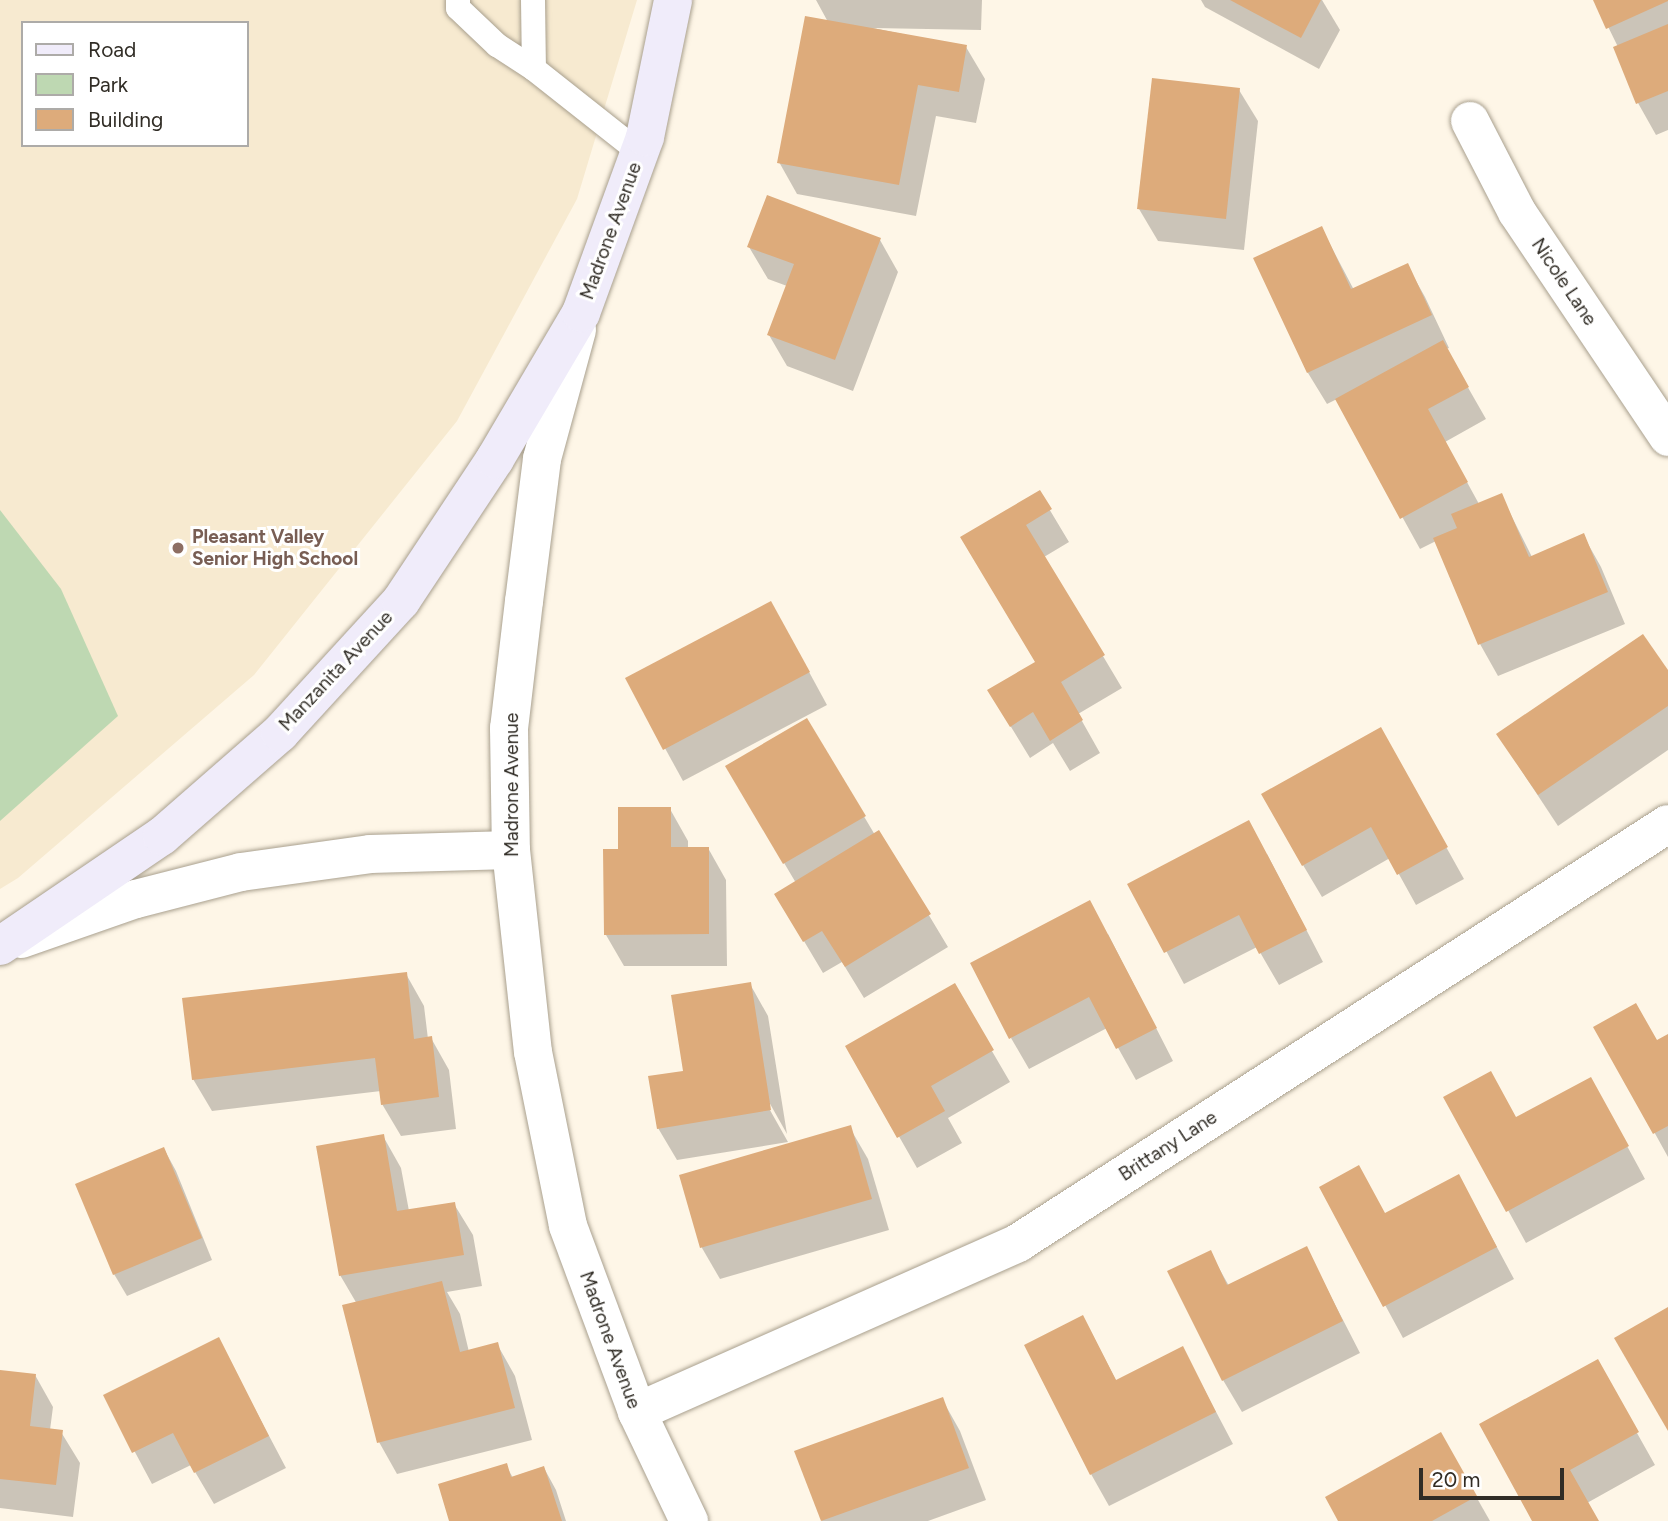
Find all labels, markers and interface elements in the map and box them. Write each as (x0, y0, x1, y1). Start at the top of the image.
legend (21, 21, 248, 147)
text: Road (88, 37, 136, 62)
text: Park (88, 72, 128, 97)
text: Building (88, 107, 163, 132)
street label: Madrone Avenue (576, 159, 646, 303)
street label: Nicole Lane (1527, 234, 1601, 330)
place label: Pleasant Valley Senior High School (192, 526, 358, 570)
marker: Pleasant Valley Senior High School (170, 540, 186, 556)
street label: Manzanita Avenue (274, 606, 398, 736)
street label: Madrone Avenue (501, 713, 523, 857)
street label: Brittany Lane (1115, 1106, 1221, 1186)
street label: Madrone Avenue (575, 1268, 645, 1412)
scale bar (1423, 1454, 1568, 1498)
text: 20 m (1432, 1467, 1480, 1492)

